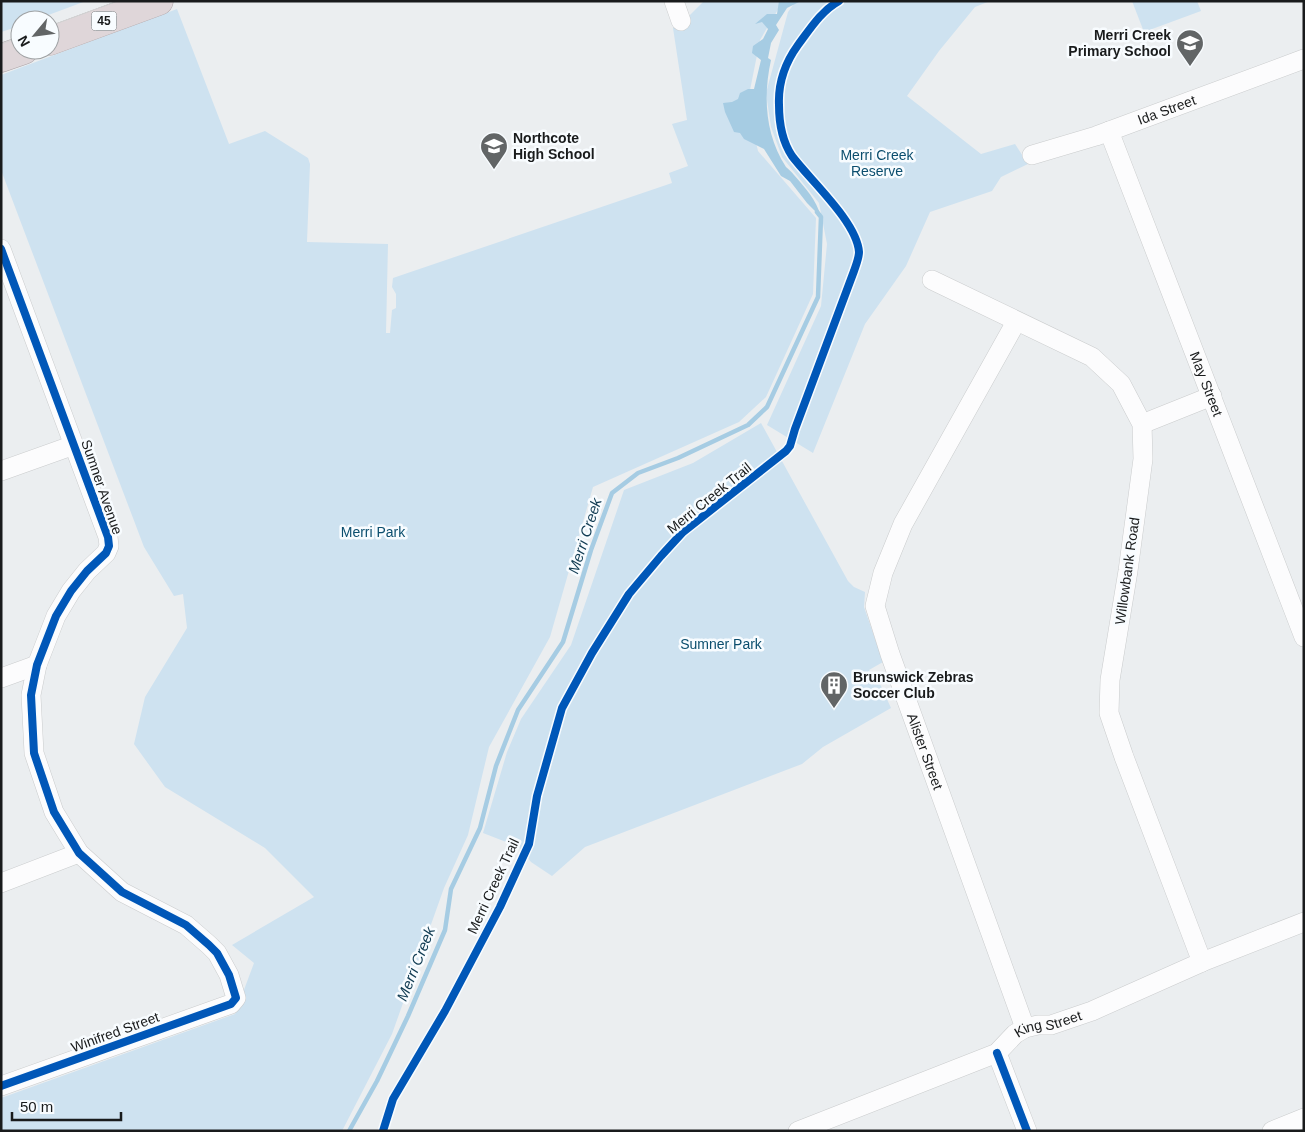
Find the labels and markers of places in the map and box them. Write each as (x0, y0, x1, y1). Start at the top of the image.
place label: Merri Creek Primary School (1068, 27, 1171, 59)
school or university icon: Merri Creek Primary School (1175, 28, 1205, 67)
place label: Northcote High School (513, 130, 595, 162)
school or university icon: Northcote High School (479, 131, 509, 170)
place label: Brunswick Zebras Soccer Club (853, 669, 974, 701)
building icon: Brunswick Zebras Soccer Club (819, 670, 849, 709)

